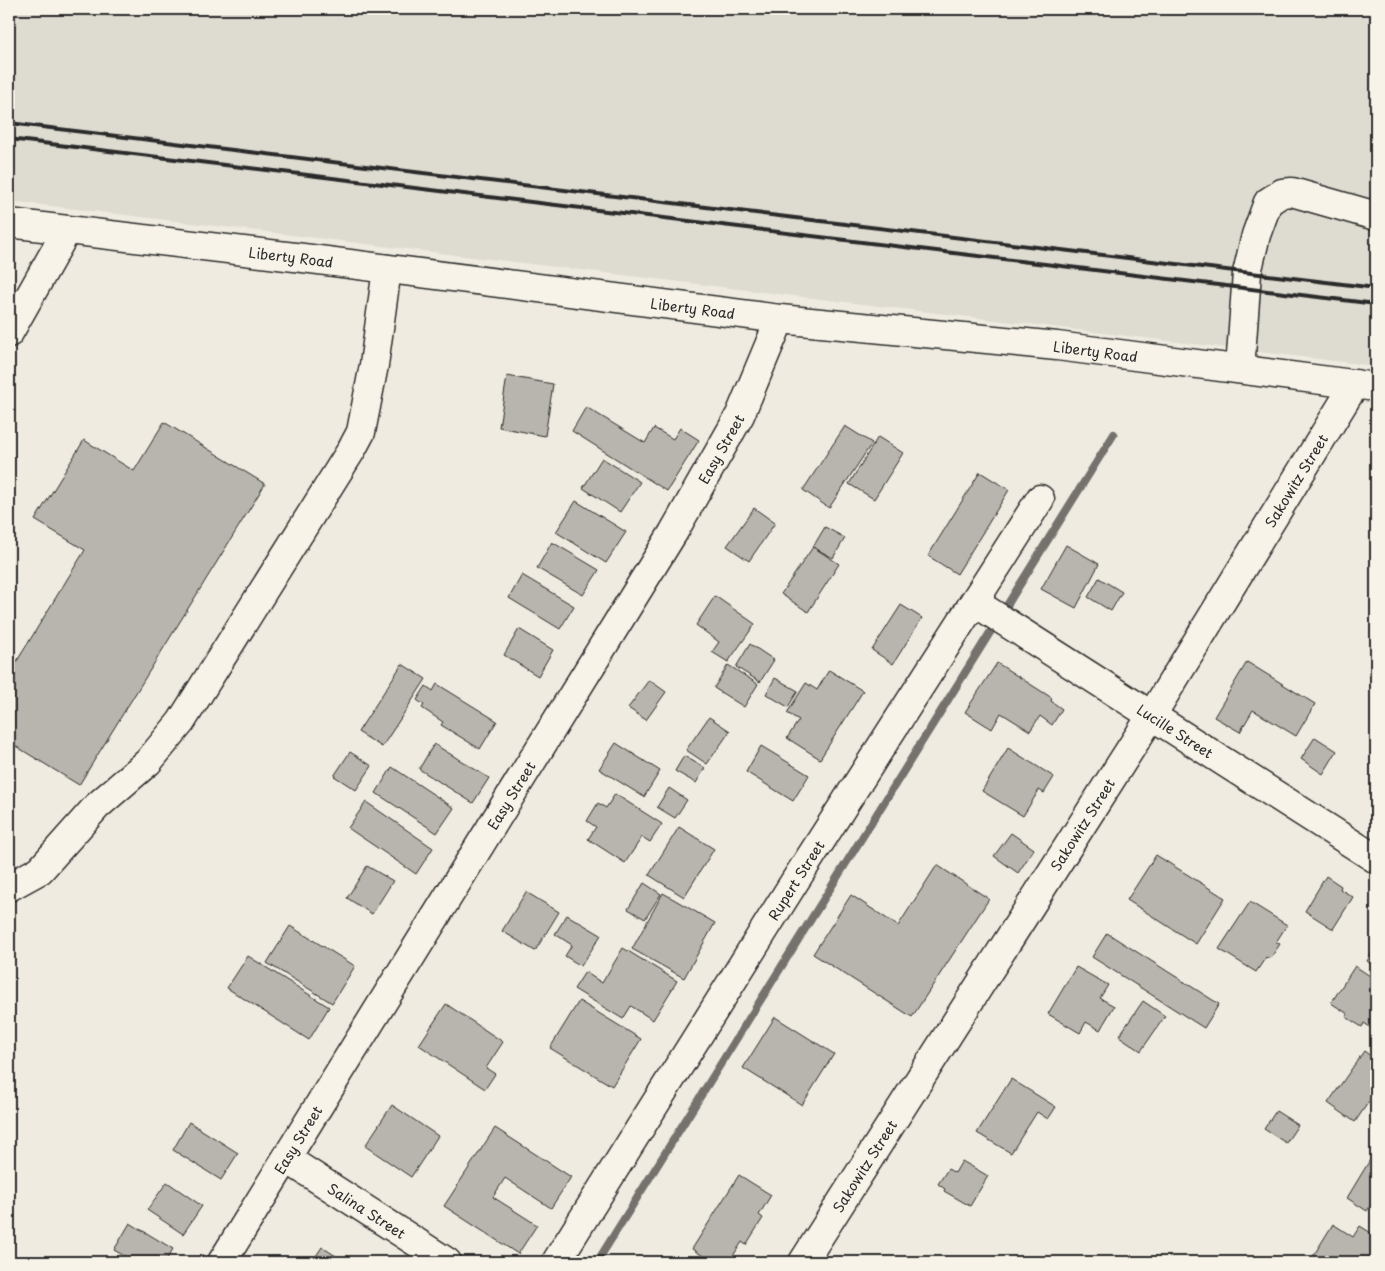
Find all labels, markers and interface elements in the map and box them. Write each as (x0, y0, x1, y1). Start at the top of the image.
street label: Liberty Road (248, 241, 334, 272)
street label: Liberty Road (649, 292, 736, 324)
street label: Liberty Road (1052, 335, 1139, 367)
street label: Easy Street (693, 410, 749, 487)
street label: Sakowitz Street (1259, 430, 1333, 531)
street label: Lucille Street (1133, 699, 1218, 763)
street label: Easy Street (482, 757, 540, 833)
street label: Sakowitz Street (1045, 774, 1120, 875)
street label: Rupert Street (763, 836, 829, 924)
street label: Easy Street (269, 1101, 327, 1178)
street label: Sakowitz Street (827, 1115, 902, 1216)
street label: Salina Street (324, 1177, 410, 1244)

